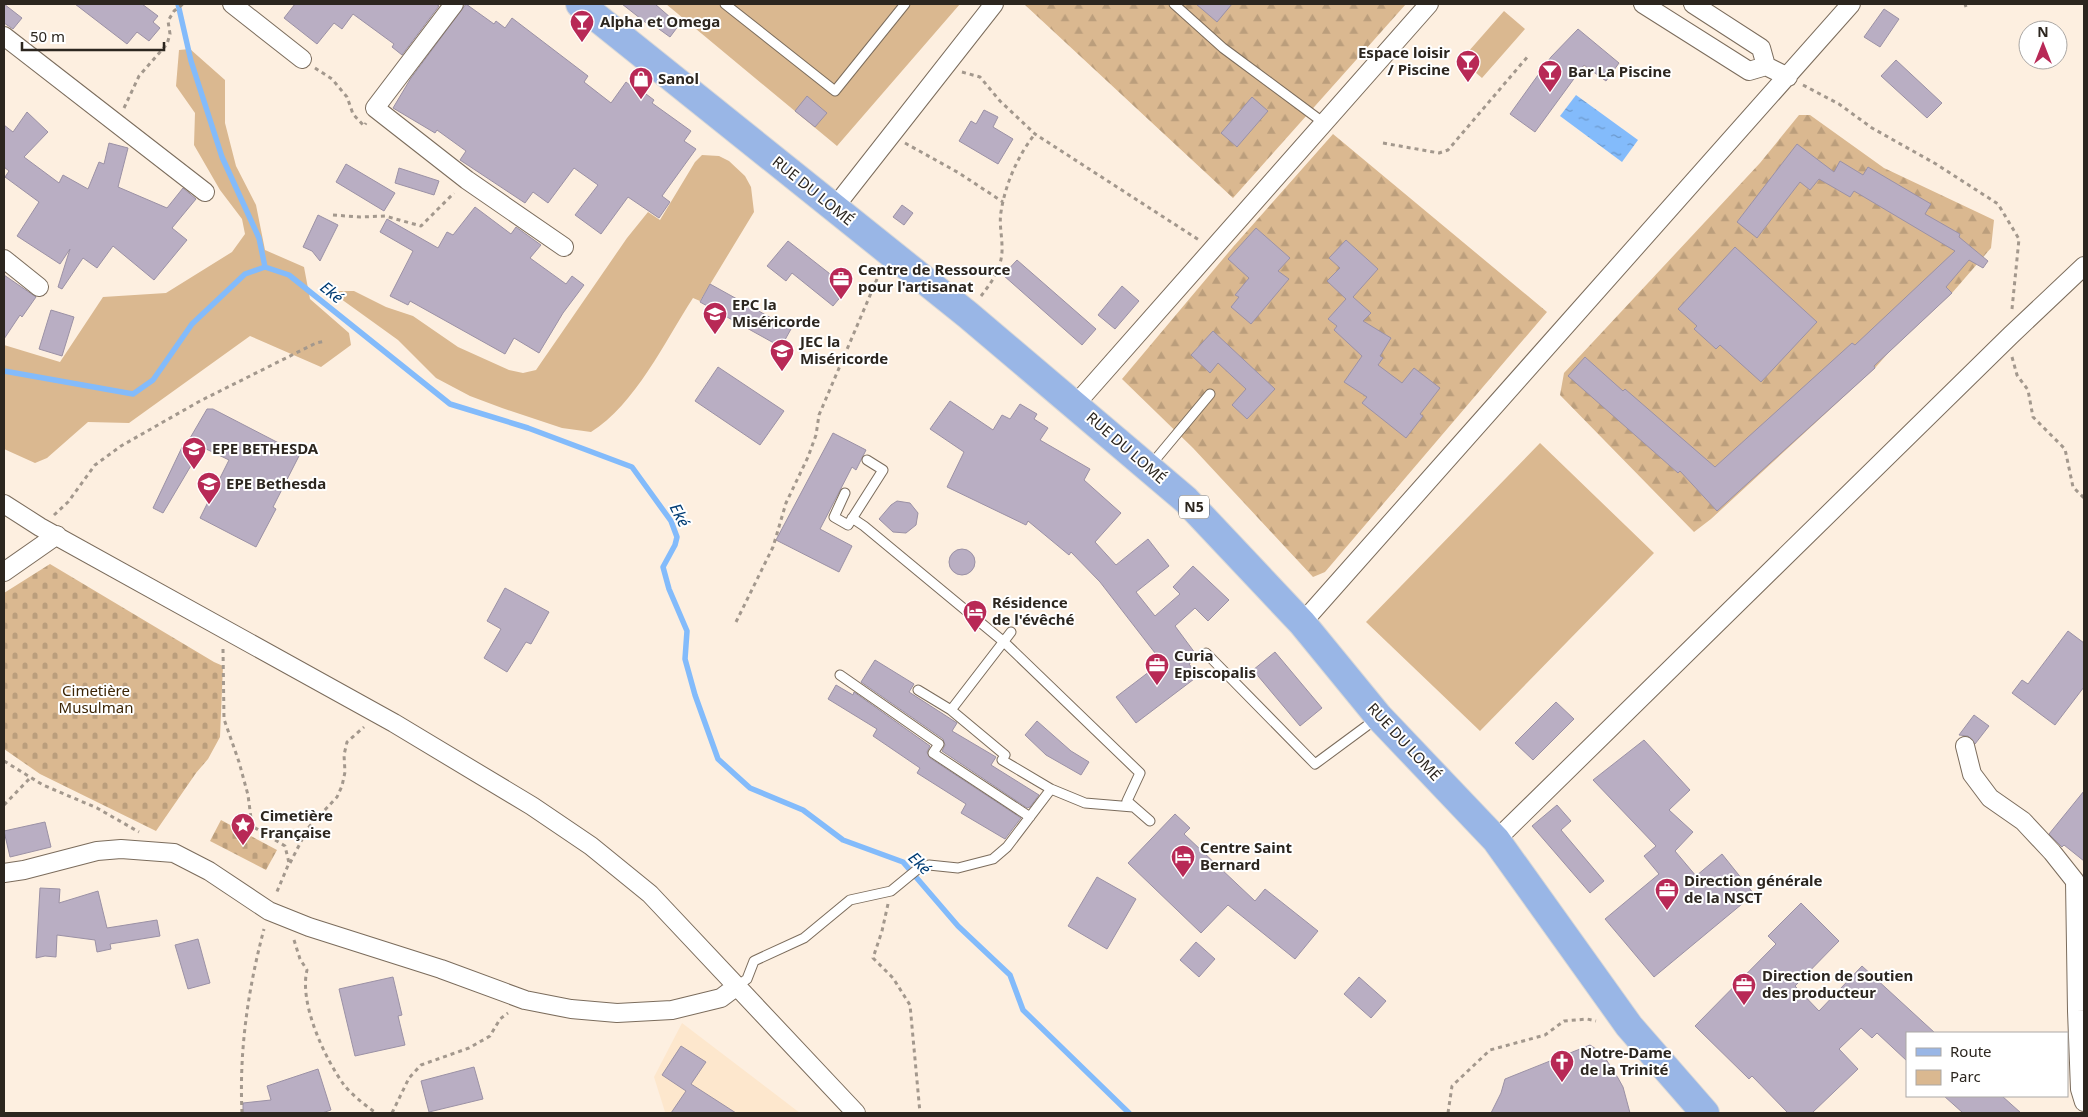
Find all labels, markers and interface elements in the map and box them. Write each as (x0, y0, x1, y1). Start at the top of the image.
bar icon: Alpha et Omega (569, 9, 595, 43)
place label: Alpha et Omega (600, 11, 720, 31)
scale bar (22, 20, 165, 52)
north arrow (2018, 20, 2068, 70)
text: N (2037, 22, 2049, 41)
text: 50 m (30, 26, 65, 46)
place label: Espace loisir / Piscine (1358, 42, 1450, 79)
bar icon: Espace loisir / Piscine (1455, 49, 1481, 83)
bar icon: Bar La Piscine (1537, 59, 1563, 93)
place label: Bar La Piscine (1568, 61, 1671, 81)
shop icon: Sanol (628, 66, 654, 100)
place label: Sanol (658, 68, 699, 88)
street label: RUE DU LOMÉ (769, 151, 859, 229)
place label: Centre de Ressource pour l'artisanat (858, 259, 1011, 296)
office icon: Centre de Ressource pour l'artisanat (828, 266, 854, 300)
water label: Eké (316, 276, 348, 308)
place label: EPC la Miséricorde (732, 294, 820, 331)
school or university icon: EPC la Miséricorde (702, 301, 728, 335)
place label: JEC la Miséricorde (798, 331, 888, 368)
school or university icon: JEC la Miséricorde (769, 338, 795, 372)
street label: RUE DU LOMÉ (1083, 407, 1171, 487)
school or university icon: EPE BETHESDA (181, 436, 207, 470)
place label: EPE BETHESDA (212, 438, 319, 458)
school or university icon: EPE Bethesda (196, 471, 222, 505)
place label: EPE Bethesda (226, 473, 326, 493)
road number: N5 (1179, 496, 1209, 518)
water label: Eké (665, 499, 695, 531)
place label: Résidence de l'évêché (992, 592, 1075, 629)
hotel icon: Résidence de l'évêché (962, 599, 988, 633)
place label: Curia Episcopalis (1174, 645, 1256, 682)
office icon: Curia Episcopalis (1144, 652, 1170, 686)
park label: Cimetière Musulman (59, 680, 133, 717)
street label: RUE DU LOMÉ (1363, 698, 1446, 785)
place label: Cimetière Française (260, 805, 333, 842)
place icon: Cimetière Française (230, 812, 256, 846)
place label: Centre Saint Bernard (1200, 837, 1293, 874)
hotel icon: Centre Saint Bernard (1170, 844, 1196, 878)
water label: Eké (904, 847, 936, 879)
place label: Direction générale de la NSCT (1684, 870, 1823, 907)
office icon: Direction générale de la NSCT (1654, 877, 1680, 911)
place label: Direction de soutien des producteur (1762, 965, 1913, 1002)
office icon: Direction de soutien des producteur (1731, 972, 1757, 1006)
legend (1906, 1032, 2068, 1097)
text: Route (1950, 1041, 1992, 1061)
place label: Notre-Dame de la Trinité (1580, 1042, 1672, 1079)
church icon: Notre-Dame de la Trinité (1549, 1049, 1575, 1083)
text: Parc (1950, 1066, 1981, 1086)

